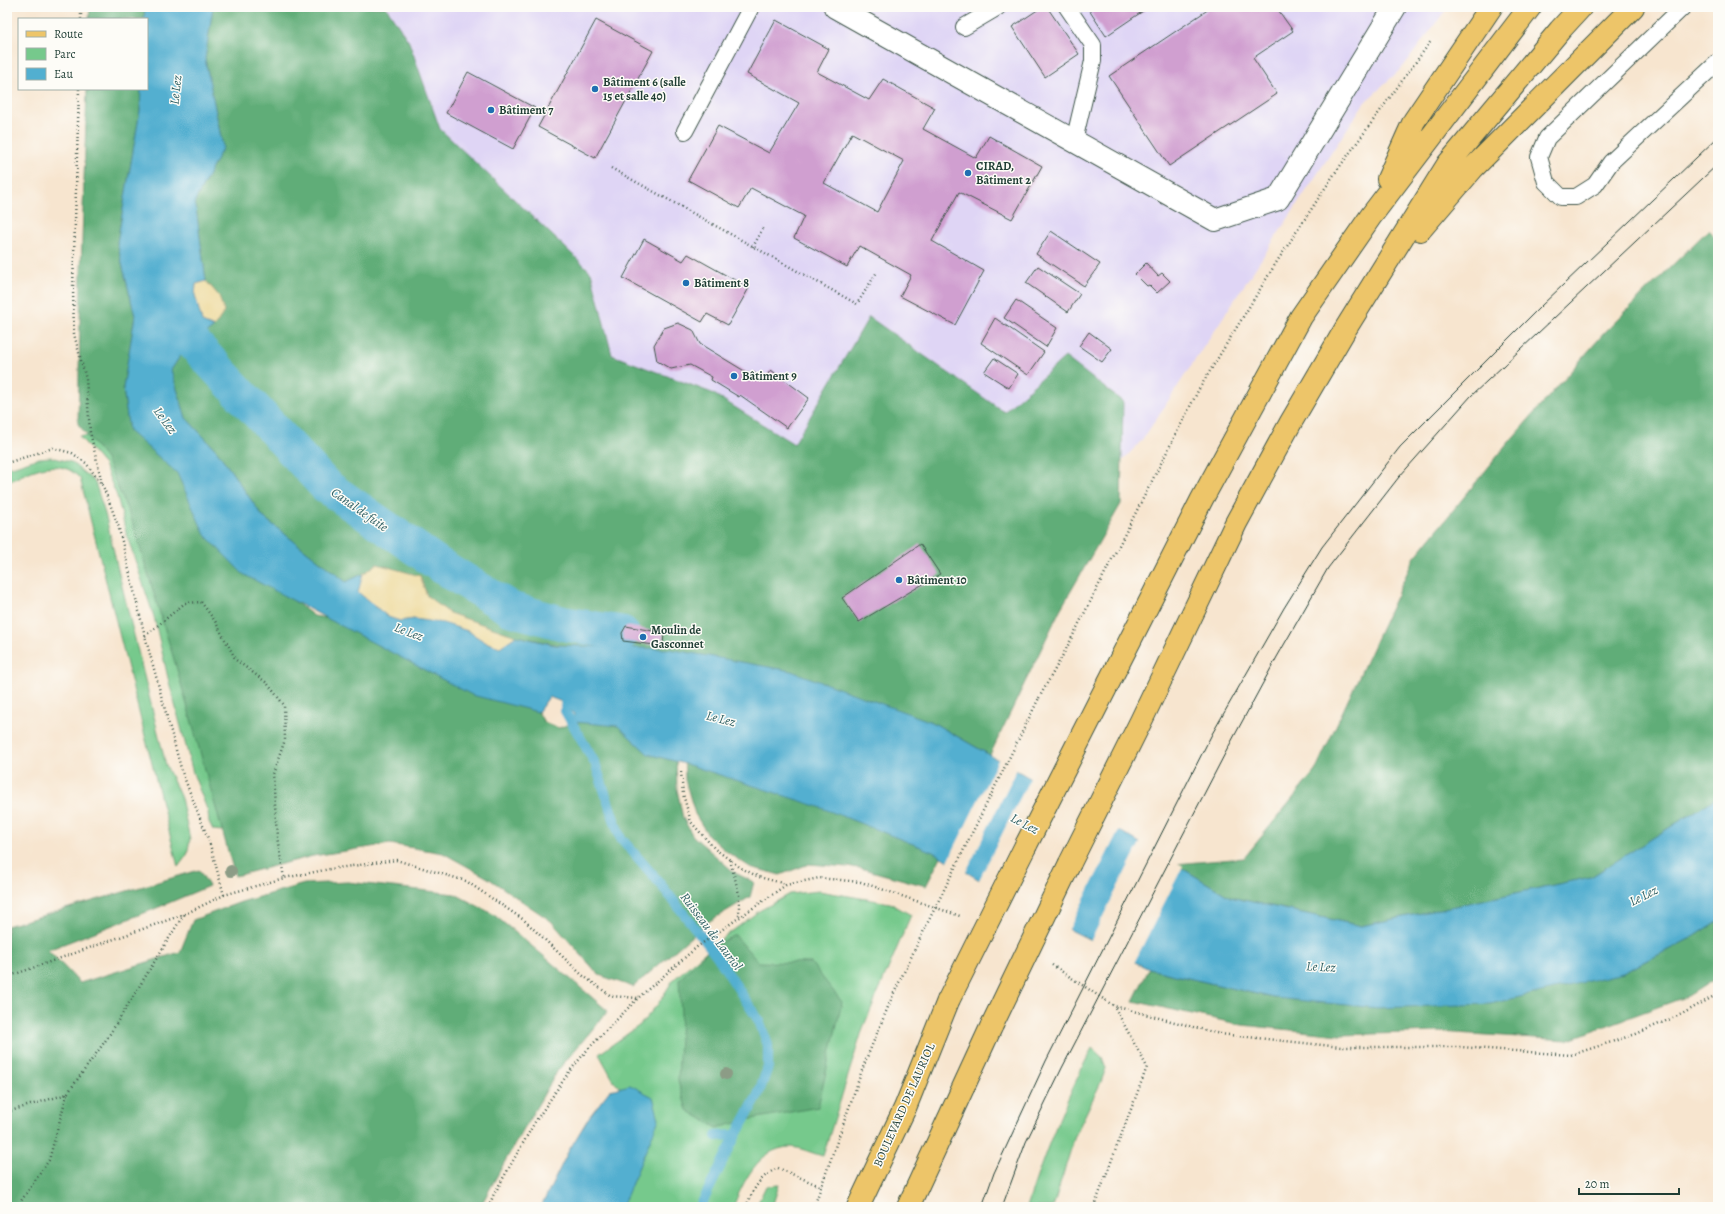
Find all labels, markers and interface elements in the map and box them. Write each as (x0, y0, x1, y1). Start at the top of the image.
legend (18, 18, 148, 90)
text: Route (54, 26, 83, 42)
text: Parc (54, 46, 76, 62)
text: Eau (54, 66, 73, 82)
water label: Le Lez (166, 74, 186, 106)
place label: Bâtiment 6 (salle 15 et salle 40) (603, 74, 686, 104)
marker: Bâtiment 6 (salle 15 et salle 40) (590, 84, 600, 94)
place label: Bâtiment 7 (499, 102, 554, 118)
marker: Bâtiment 7 (486, 105, 496, 115)
place label: CIRAD, Bâtiment 2 (976, 158, 1031, 188)
marker: CIRAD, Bâtiment 2 (963, 168, 973, 178)
place label: Bâtiment 8 (694, 275, 749, 291)
marker: Bâtiment 8 (681, 278, 691, 288)
place label: Bâtiment 9 (742, 368, 797, 384)
marker: Bâtiment 9 (729, 371, 739, 381)
water label: Le Lez (150, 403, 182, 438)
water label: Canal de fuite (328, 484, 392, 535)
place label: Bâtiment 10 (907, 572, 967, 588)
marker: Bâtiment 10 (894, 575, 904, 585)
water label: Le Lez (392, 618, 426, 645)
place label: Moulin de Gasconnet (651, 622, 704, 652)
marker: Moulin de Gasconnet (638, 632, 648, 642)
water label: Le Lez (705, 707, 738, 730)
water label: Le Lez (1008, 809, 1042, 838)
water label: Le Lez (1626, 881, 1661, 910)
water label: Ruisseau de Lauriol (677, 889, 747, 974)
water label: Le Lez (1306, 957, 1337, 976)
street label: BOULEVARD DE LAURIOL (869, 1040, 939, 1169)
scale bar (1579, 1170, 1679, 1196)
text: 20 m (1585, 1176, 1609, 1192)

